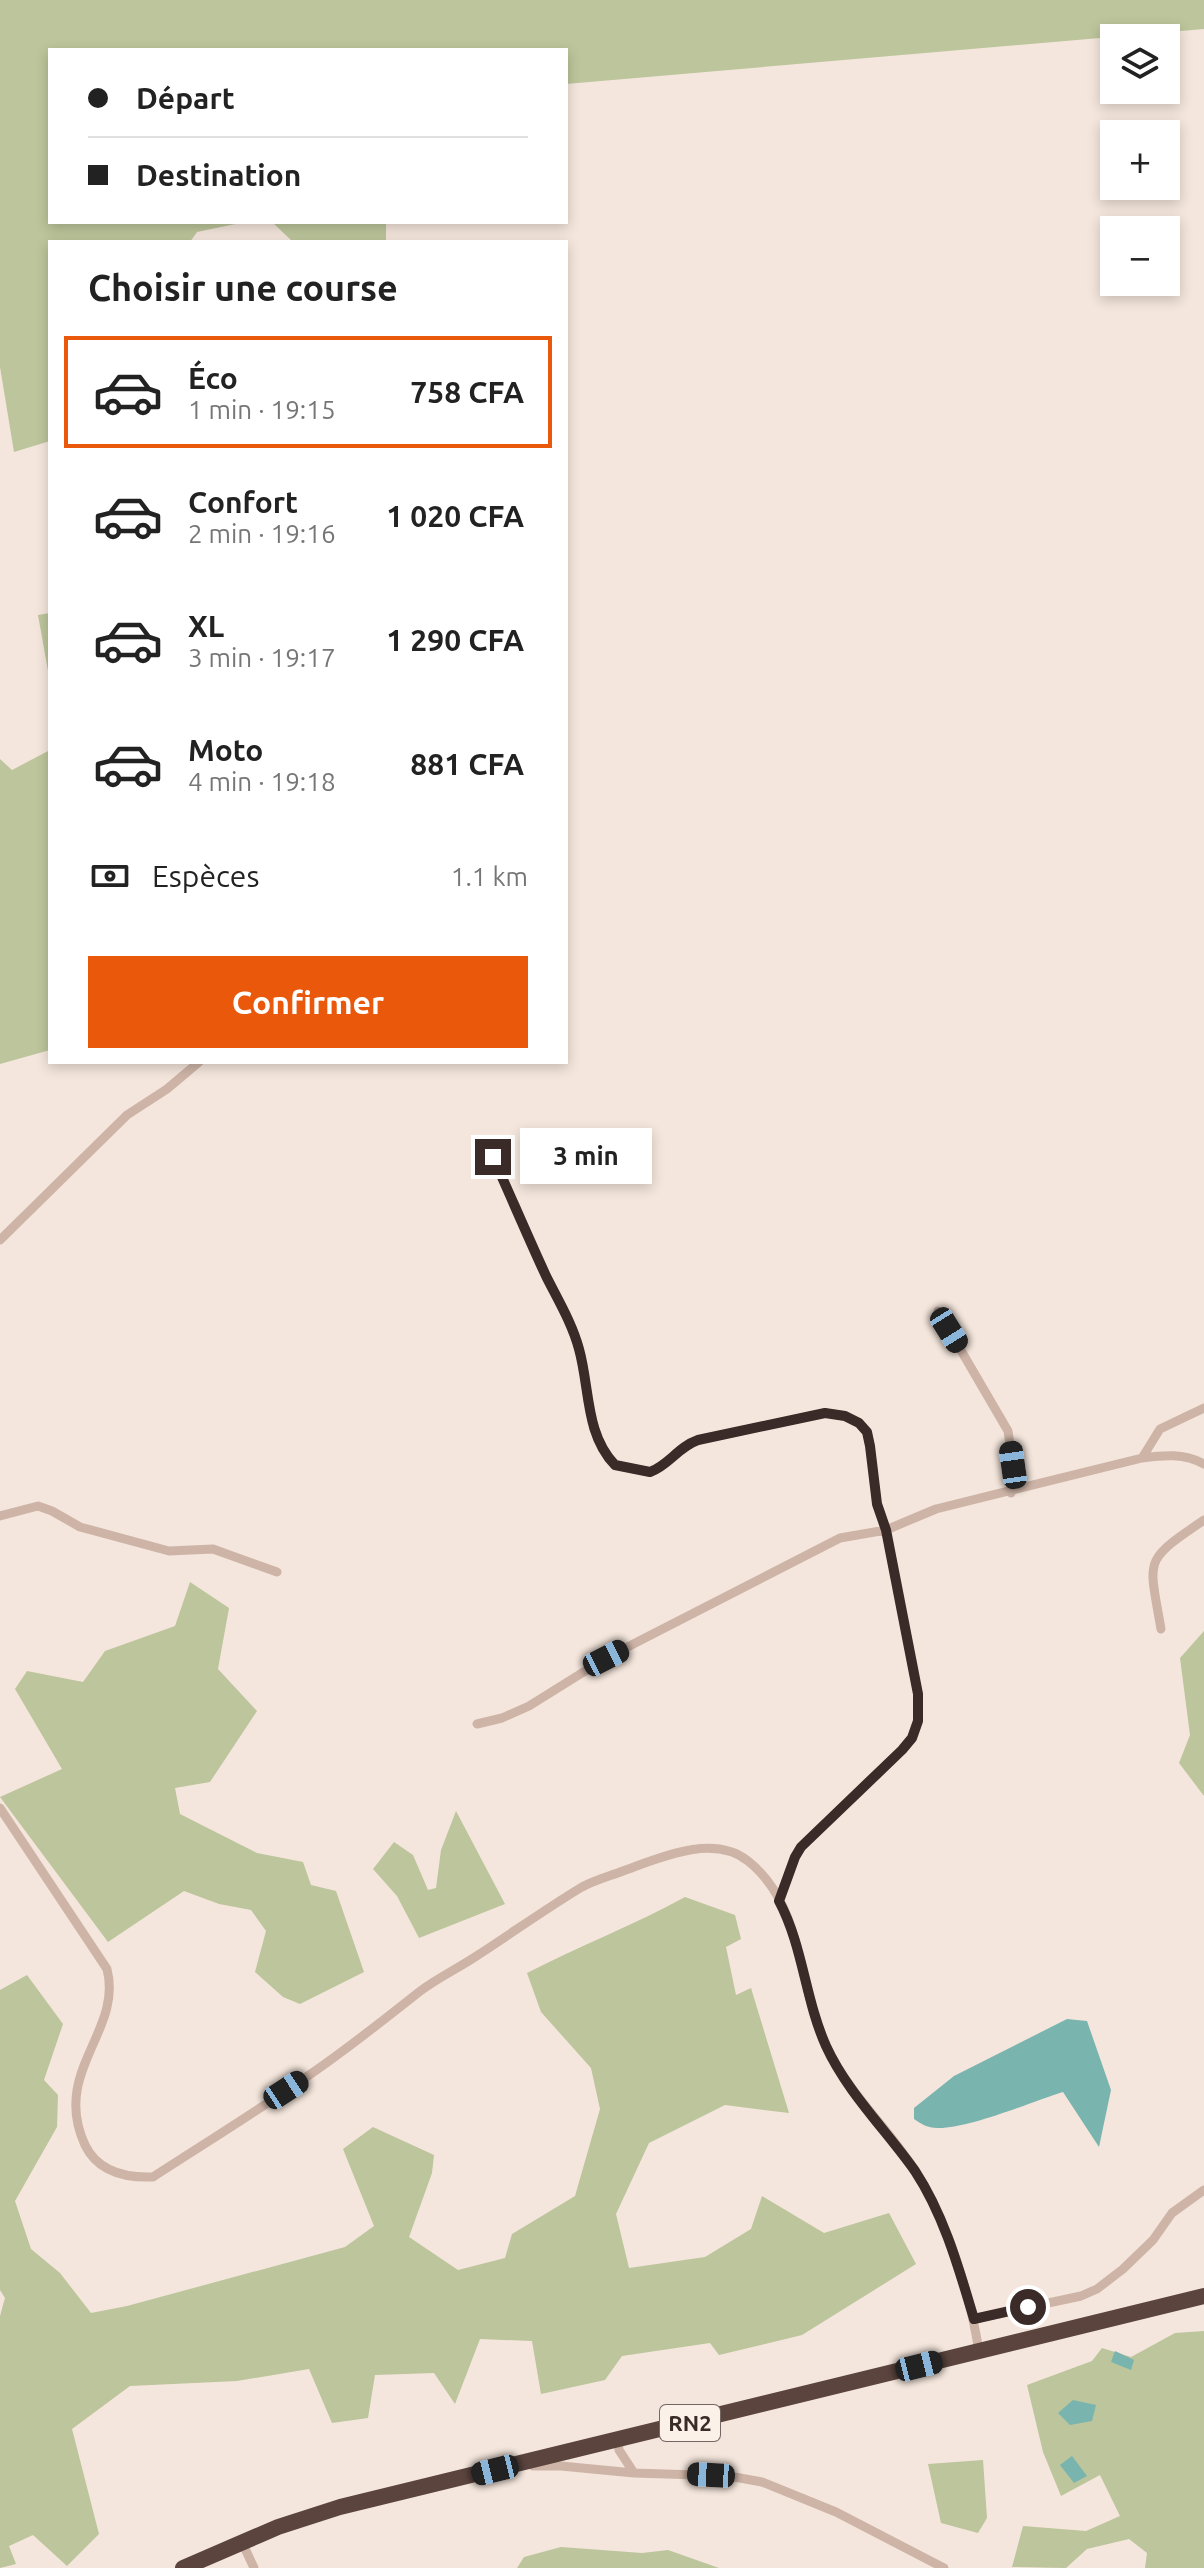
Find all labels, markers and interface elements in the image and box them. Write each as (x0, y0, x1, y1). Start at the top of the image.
map controls (1100, 24, 1180, 296)
button: layers (1100, 24, 1180, 104)
text: Départ (136, 81, 235, 115)
button: + (1100, 120, 1180, 200)
text: Destination (136, 158, 301, 192)
button: − (1100, 216, 1180, 296)
text: Choisir une course (88, 267, 398, 308)
icon: car (92, 356, 164, 428)
text: Éco (188, 361, 238, 395)
text: 758 CFA (410, 375, 524, 409)
text: 1 min · 19:15 (188, 395, 336, 424)
icon: car (92, 480, 164, 552)
text: Confort (188, 485, 298, 519)
text: 1 020 CFA (386, 499, 524, 533)
text: 2 min · 19:16 (188, 519, 336, 548)
icon: car (92, 604, 164, 676)
text: XL (188, 609, 224, 643)
text: 1 290 CFA (386, 623, 524, 657)
text: 3 min · 19:17 (188, 643, 336, 672)
icon: car (92, 728, 164, 800)
text: Moto (188, 733, 263, 767)
text: 881 CFA (410, 747, 524, 781)
text: 4 min · 19:18 (188, 767, 336, 796)
icon: cash (88, 854, 132, 898)
text: Espèces (152, 859, 259, 893)
text: 1.1 km (451, 862, 528, 891)
button: Confirmer (88, 956, 528, 1048)
callout: 3 min (521, 1129, 653, 1185)
route end (475, 1139, 511, 1175)
text: 3 min (553, 1141, 619, 1170)
car (926, 1303, 972, 1357)
car (998, 1440, 1028, 1490)
car (579, 1636, 633, 1680)
car (259, 2067, 313, 2113)
route start (1010, 2289, 1046, 2325)
car (893, 2349, 945, 2383)
road number: RN2 (660, 2405, 720, 2441)
car (469, 2453, 521, 2487)
car (686, 2462, 736, 2488)

